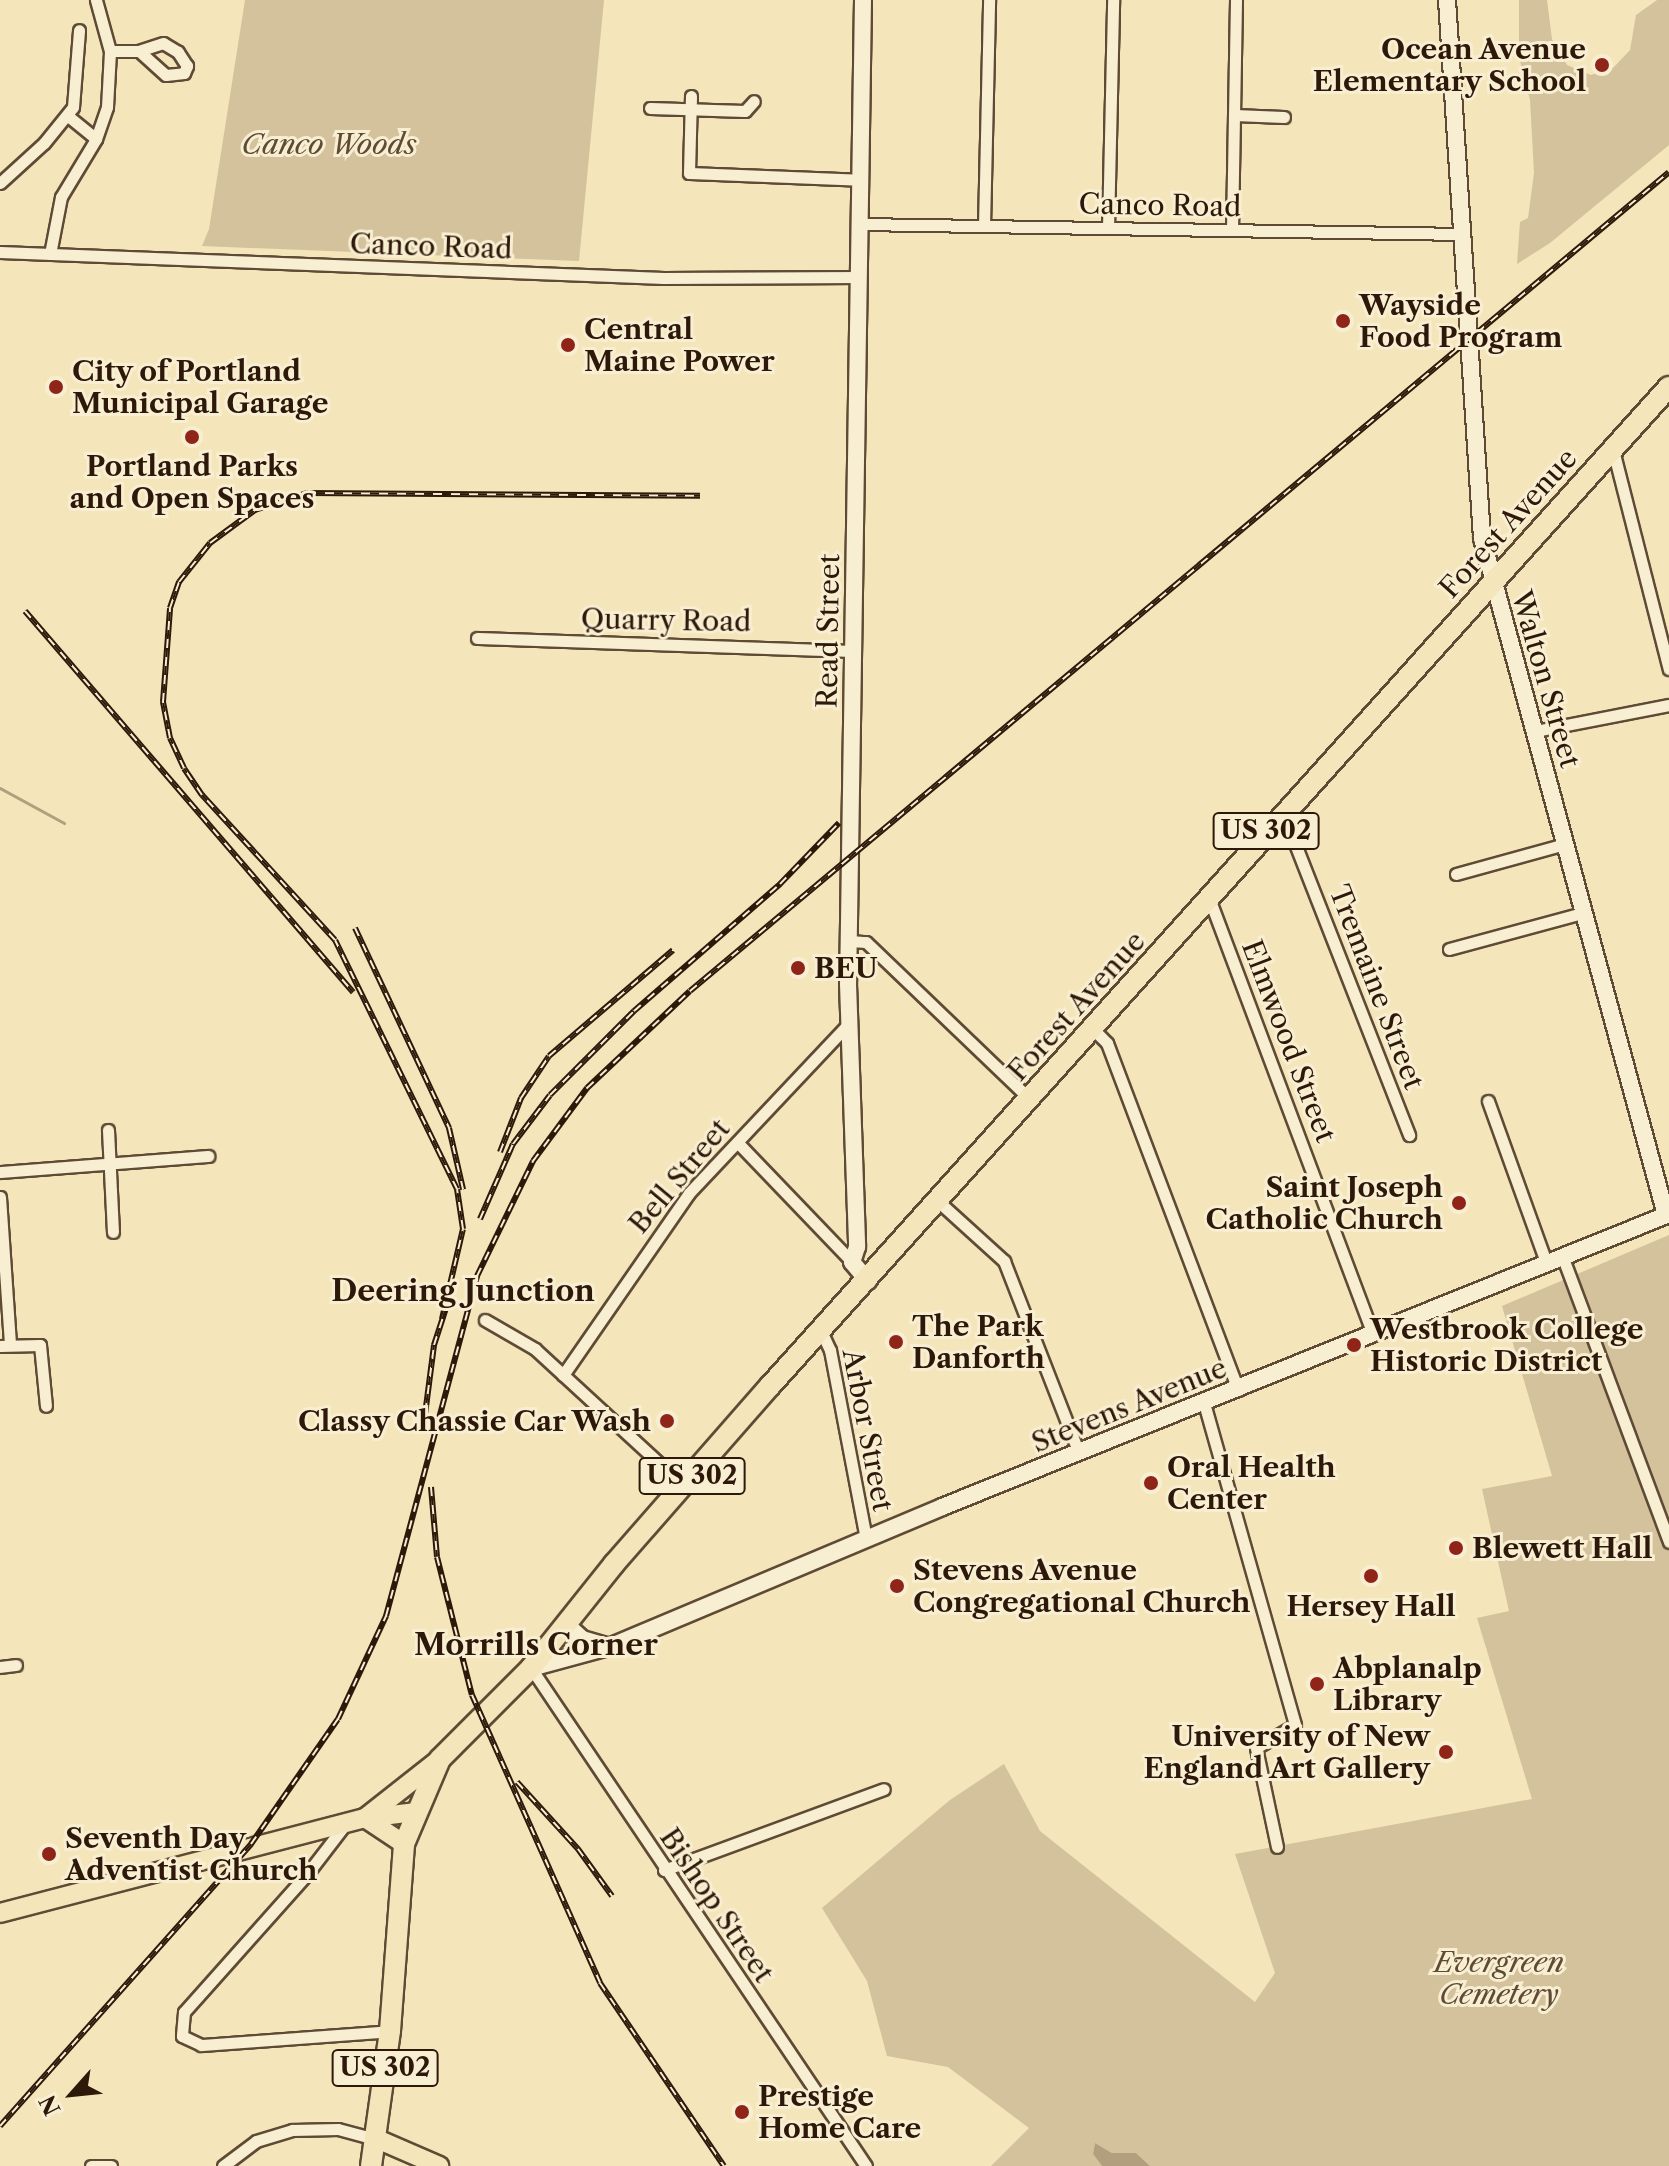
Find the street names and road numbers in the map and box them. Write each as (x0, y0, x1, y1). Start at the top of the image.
street label: Canco Road (1078, 187, 1242, 223)
street label: Canco Road (349, 226, 513, 266)
street label: Forest Avenue (1432, 441, 1584, 605)
street label: Read Street (810, 553, 846, 709)
street label: Walton Street (1505, 587, 1587, 771)
street label: Quarry Road (580, 602, 752, 638)
road number: US 302 (1212, 809, 1320, 853)
street label: Tremaine Street (1323, 880, 1431, 1094)
street label: Forest Avenue (1000, 924, 1152, 1088)
street label: Elmwood Street (1235, 935, 1343, 1147)
street label: Bell Street (622, 1112, 736, 1240)
street label: Arbor Street (836, 1346, 900, 1514)
street label: Stevens Avenue (1026, 1350, 1232, 1460)
road number: US 302 (638, 1454, 746, 1498)
street label: Bishop Street (653, 1821, 781, 1989)
road number: US 302 (331, 2046, 439, 2090)

